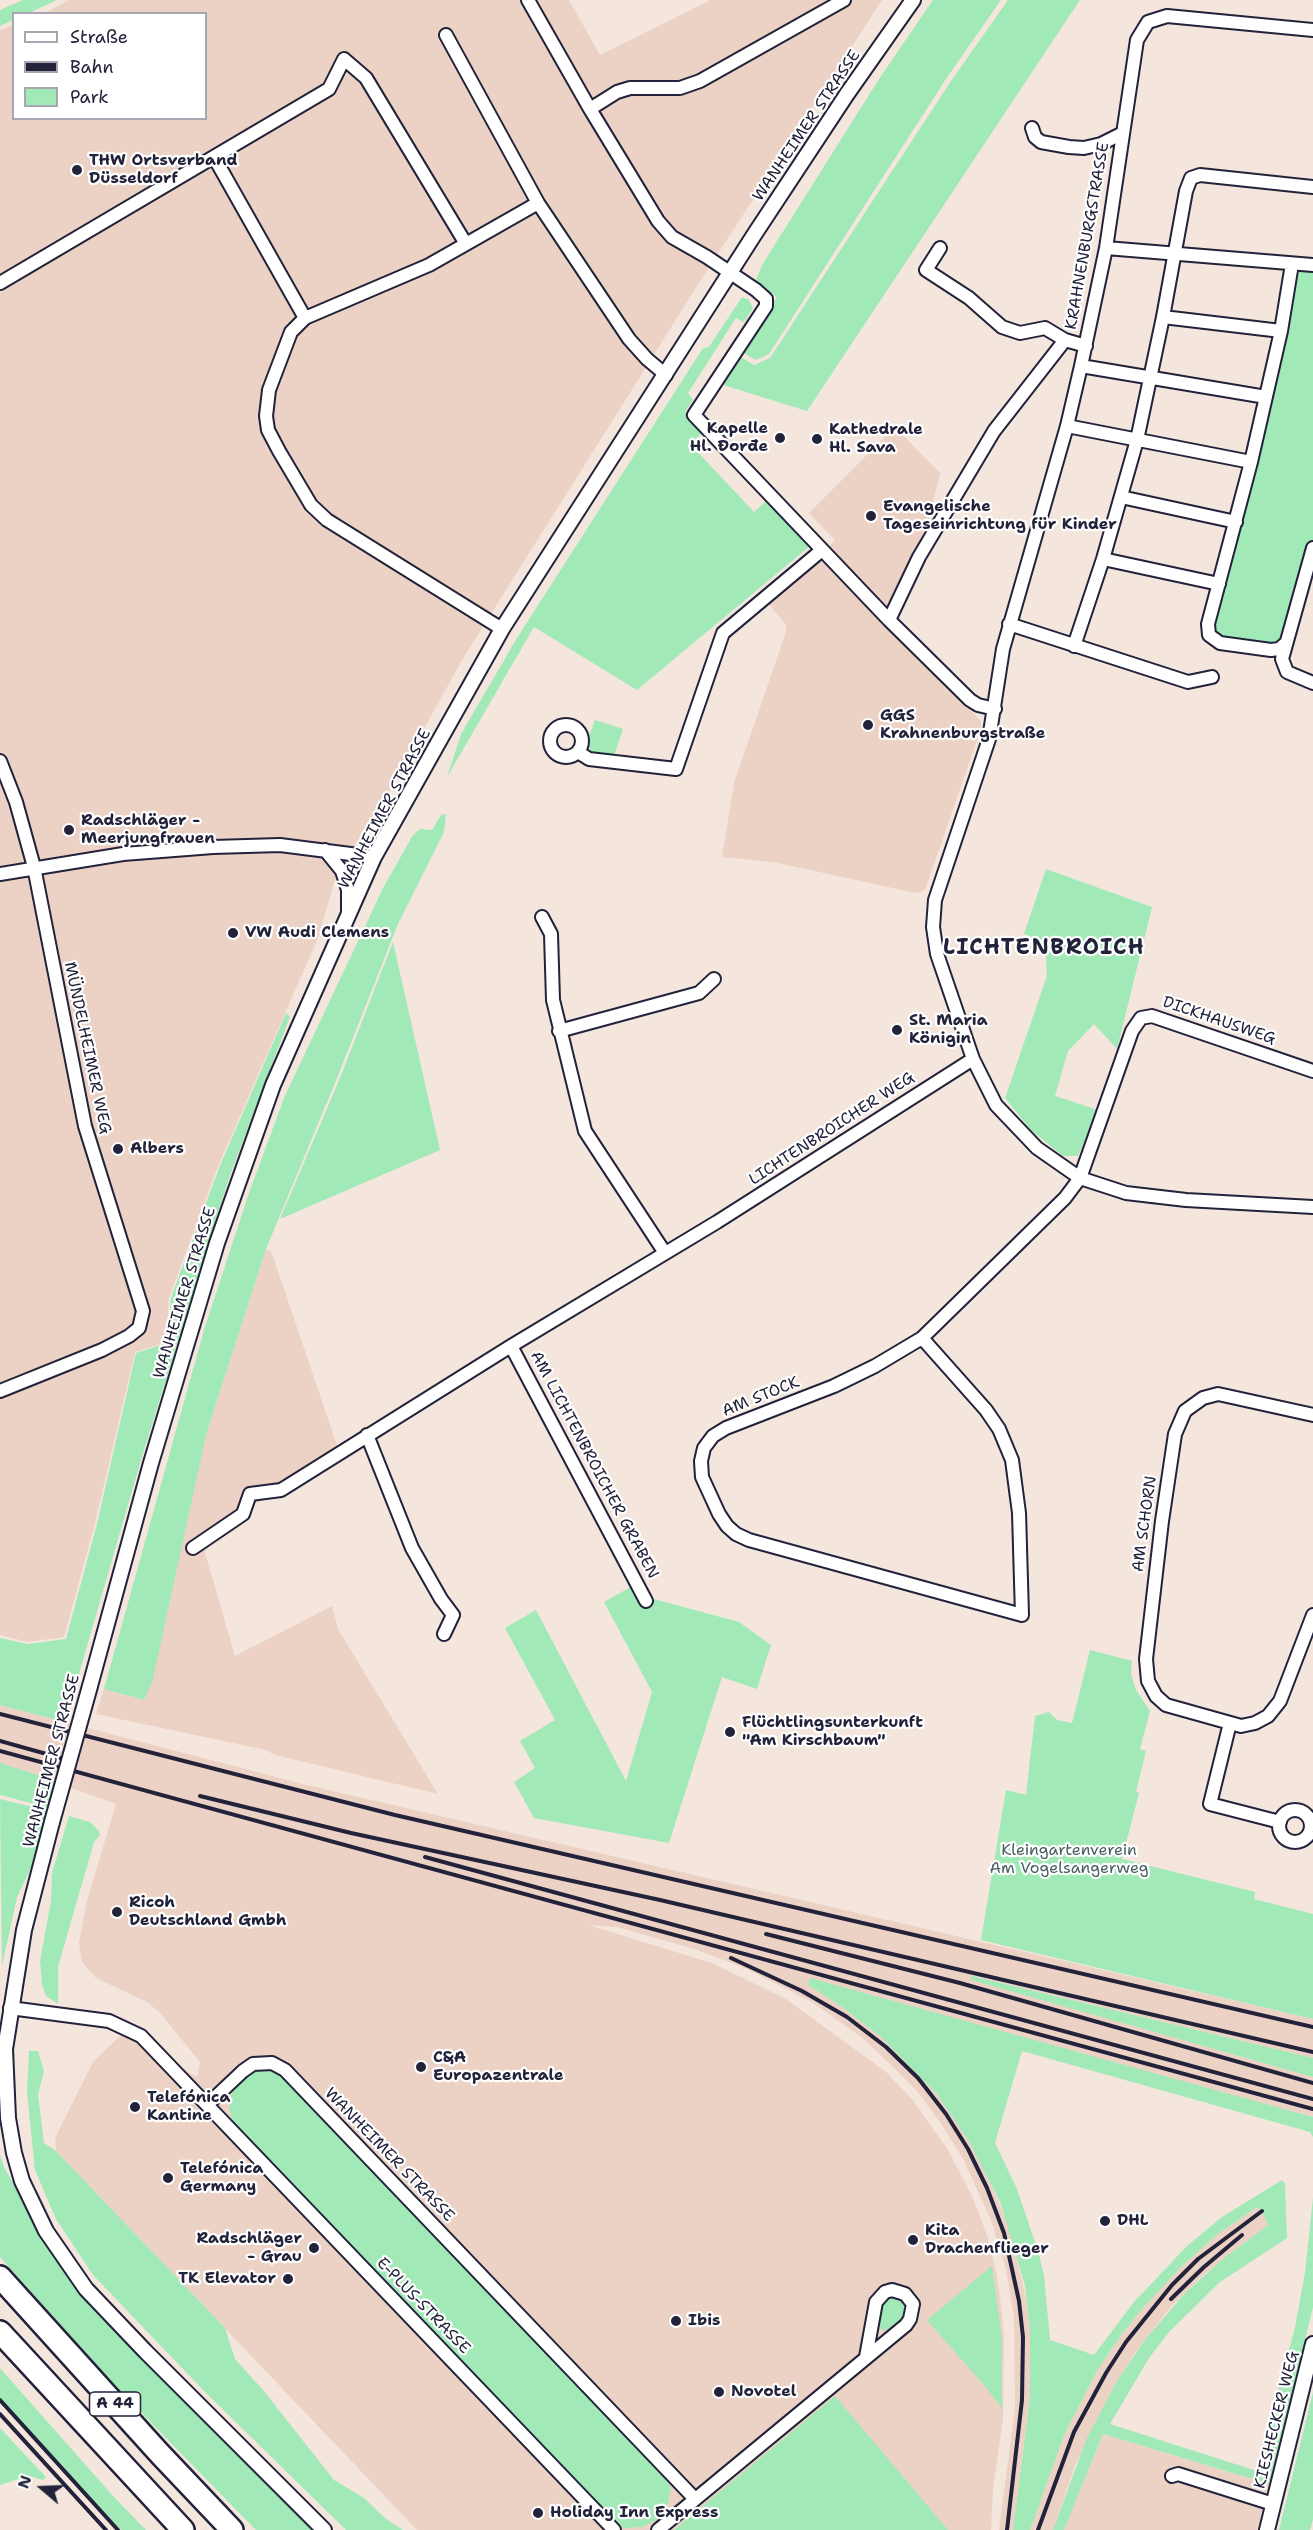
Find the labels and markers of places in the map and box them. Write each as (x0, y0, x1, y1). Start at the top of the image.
place label: THW Ortsverband Düsseldorf (89, 151, 238, 189)
marker: THW Ortsverband Düsseldorf (70, 163, 84, 177)
place label: Kapelle Hl. Đorđe (690, 419, 768, 457)
place label: Kathedrale Hl. Sava (829, 420, 923, 458)
marker: Kapelle Hl. Đorđe (773, 431, 787, 445)
marker: Kathedrale Hl. Sava (810, 432, 824, 446)
place label: Evangelische Tageseinrichtung für Kinder (883, 497, 1117, 535)
marker: Evangelische Tageseinrichtung für Kinder (864, 509, 878, 523)
place label: GGS Krahnenburgstraße (880, 706, 1045, 744)
marker: GGS Krahnenburgstraße (861, 718, 875, 732)
place label: Radschläger - Meerjungfrauen (81, 811, 215, 849)
marker: Radschläger - Meerjungfrauen (62, 823, 76, 837)
place label: VW Audi Clemens (245, 923, 389, 943)
marker: VW Audi Clemens (226, 926, 240, 940)
place label: St. Maria Königin (909, 1011, 988, 1049)
marker: St. Maria Königin (890, 1023, 904, 1037)
place label: Albers (130, 1139, 184, 1159)
marker: Albers (111, 1142, 125, 1156)
place label: Flüchtlingsunterkunft "Am Kirschbaum" (742, 1713, 923, 1751)
marker: Flüchtlingsunterkunft "Am Kirschbaum" (723, 1725, 737, 1739)
place label: Ricoh Deutschland Gmbh (129, 1893, 286, 1931)
marker: Ricoh Deutschland Gmbh (110, 1905, 124, 1919)
place label: C&A Europazentrale (433, 2048, 564, 2086)
marker: C&A Europazentrale (414, 2060, 428, 2074)
place label: Telefónica Kantine (147, 2088, 230, 2126)
marker: Telefónica Kantine (128, 2100, 142, 2114)
place label: Telefónica Germany (180, 2159, 263, 2197)
marker: Telefónica Germany (161, 2171, 175, 2185)
place label: DHL (1117, 2211, 1148, 2231)
marker: DHL (1098, 2214, 1112, 2228)
place label: Kita Drachenflieger (925, 2221, 1049, 2259)
place label: Radschläger - Grau (196, 2229, 302, 2267)
marker: Kita Drachenflieger (906, 2233, 920, 2247)
marker: Radschläger - Grau (307, 2241, 321, 2255)
place label: TK Elevator (178, 2269, 276, 2289)
marker: TK Elevator (281, 2272, 295, 2286)
place label: Ibis (688, 2311, 720, 2331)
marker: Ibis (669, 2314, 683, 2328)
place label: Novotel (731, 2382, 796, 2402)
marker: Novotel (712, 2385, 726, 2399)
place label: Holiday Inn Express (550, 2503, 719, 2523)
marker: Holiday Inn Express (531, 2506, 545, 2520)

